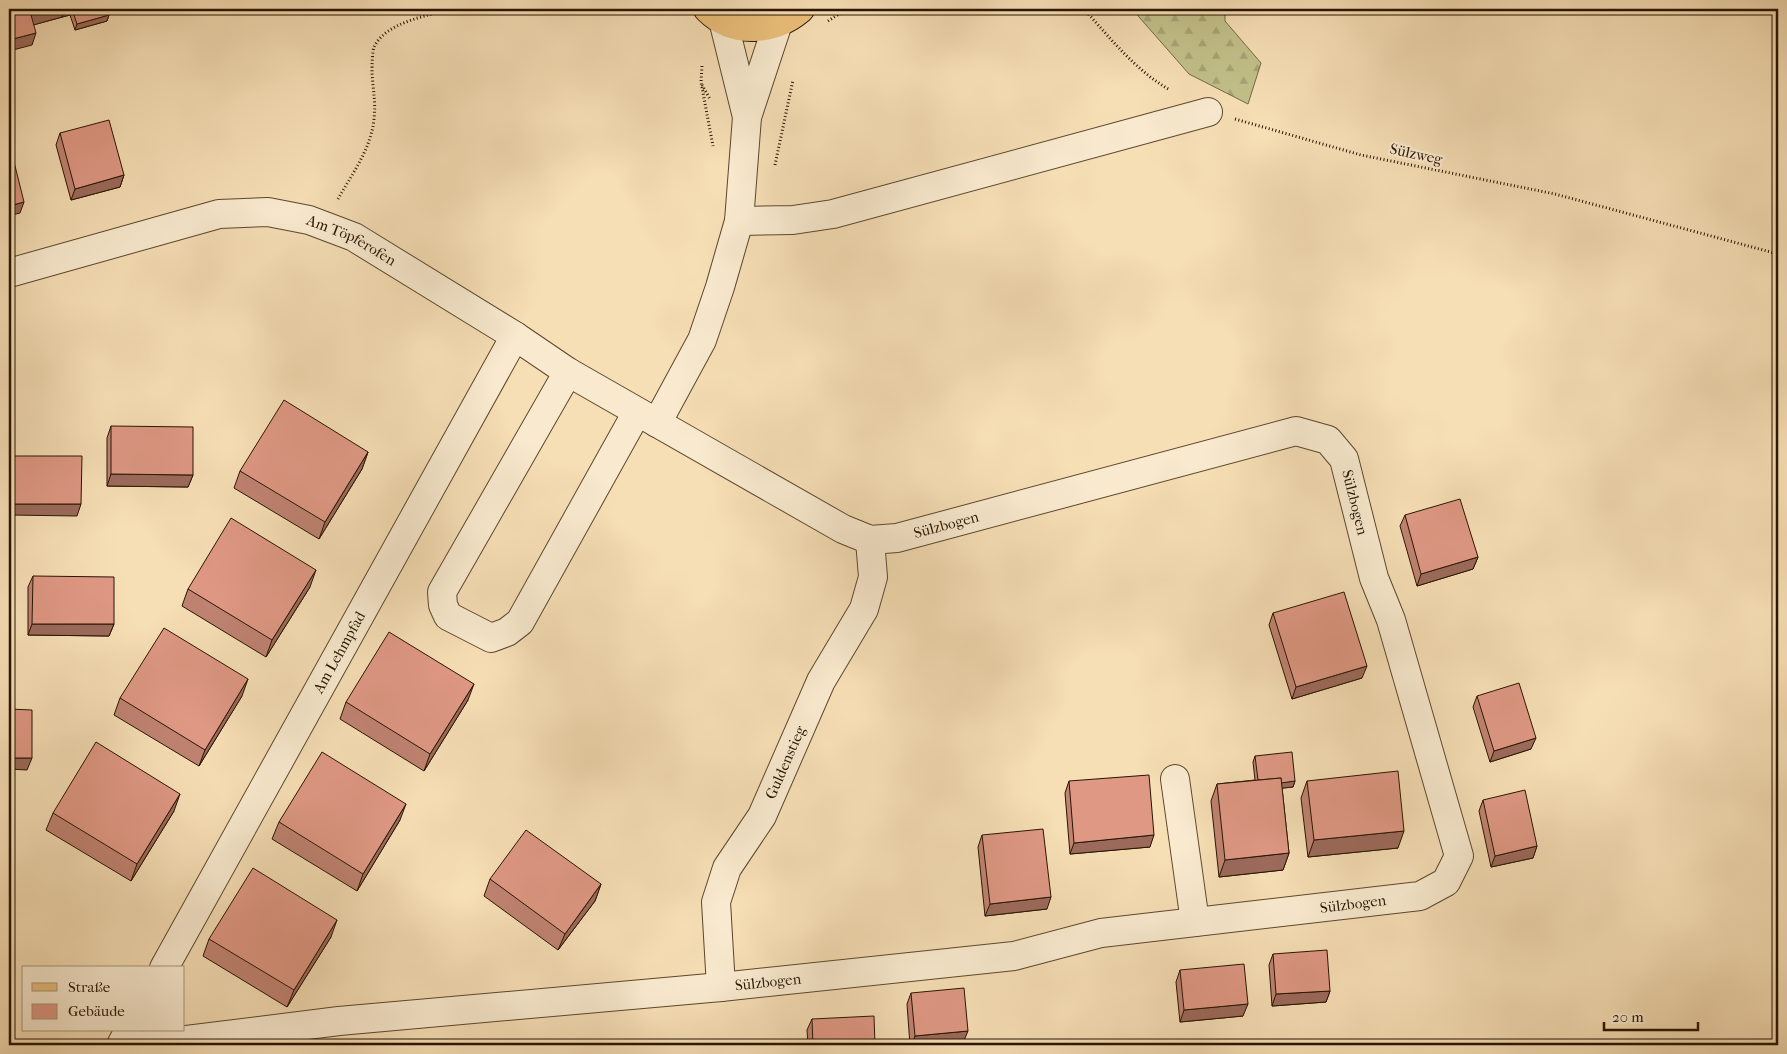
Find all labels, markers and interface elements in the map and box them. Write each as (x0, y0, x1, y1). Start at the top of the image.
street label: Sülzweg (1388, 140, 1445, 169)
street label: Am Töpferofen (303, 211, 400, 270)
street label: Sülzbogen (1338, 468, 1372, 537)
street label: Sülzbogen (912, 507, 981, 542)
street label: Am Lehmpfad (309, 608, 370, 697)
street label: Guldenstieg (761, 722, 810, 802)
street label: Sülzbogen (1319, 891, 1387, 917)
legend (22, 966, 185, 1032)
street label: Sülzbogen (734, 970, 802, 994)
text: Straße (68, 978, 111, 996)
scale bar (1604, 999, 1698, 1031)
text: Gebäude (68, 1002, 125, 1020)
text: 20 m (1612, 1008, 1644, 1026)

